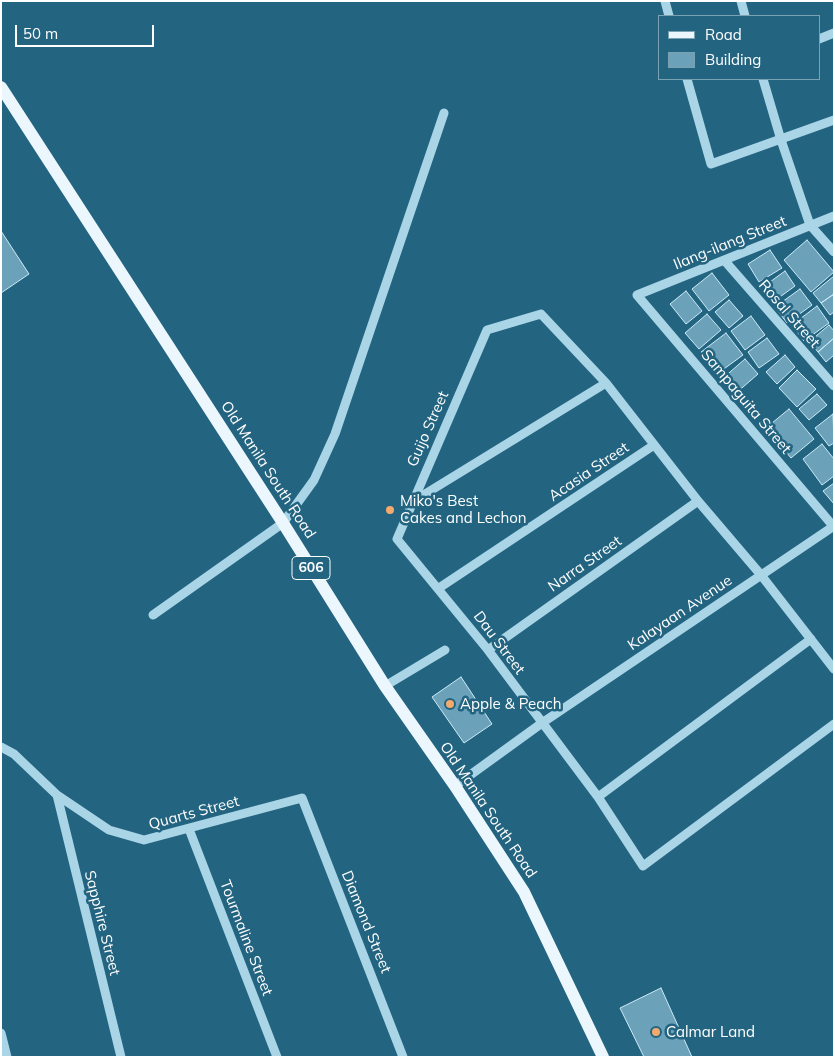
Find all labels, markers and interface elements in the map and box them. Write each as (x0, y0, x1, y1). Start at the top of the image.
scale bar (18, 15, 156, 47)
legend (658, 15, 820, 80)
text: 50 m (23, 24, 58, 43)
text: Road (705, 25, 742, 44)
text: Building (705, 50, 761, 69)
street label: Ilang-ilang Street (671, 212, 789, 274)
street label: Rosal Street (755, 276, 823, 352)
street label: Sampaguita Street (697, 346, 795, 458)
street label: Guijo Street (403, 388, 453, 470)
street label: Old Manila South Road (217, 398, 319, 542)
street label: Acasia Street (546, 439, 632, 505)
place label: Miko's Best Cakes and Lechon (400, 492, 527, 527)
marker: Miko's Best Cakes and Lechon (384, 504, 396, 516)
street label: Narra Street (545, 532, 625, 596)
road number: 606 (292, 556, 330, 580)
street label: Kalayaan Avenue (624, 571, 736, 655)
street label: Dau Street (469, 608, 529, 678)
place label: Apple & Peach (460, 695, 561, 713)
marker: Apple & Peach (444, 698, 456, 710)
street label: Old Manila South Road (436, 739, 540, 881)
street label: Quarts Street (147, 792, 241, 834)
street label: Diamond Street (337, 868, 395, 976)
street label: Sapphire Street (80, 869, 124, 977)
street label: Tourmaline Street (216, 878, 276, 998)
place label: Calmar Land (666, 1023, 755, 1041)
marker: Calmar Land (650, 1026, 662, 1038)

